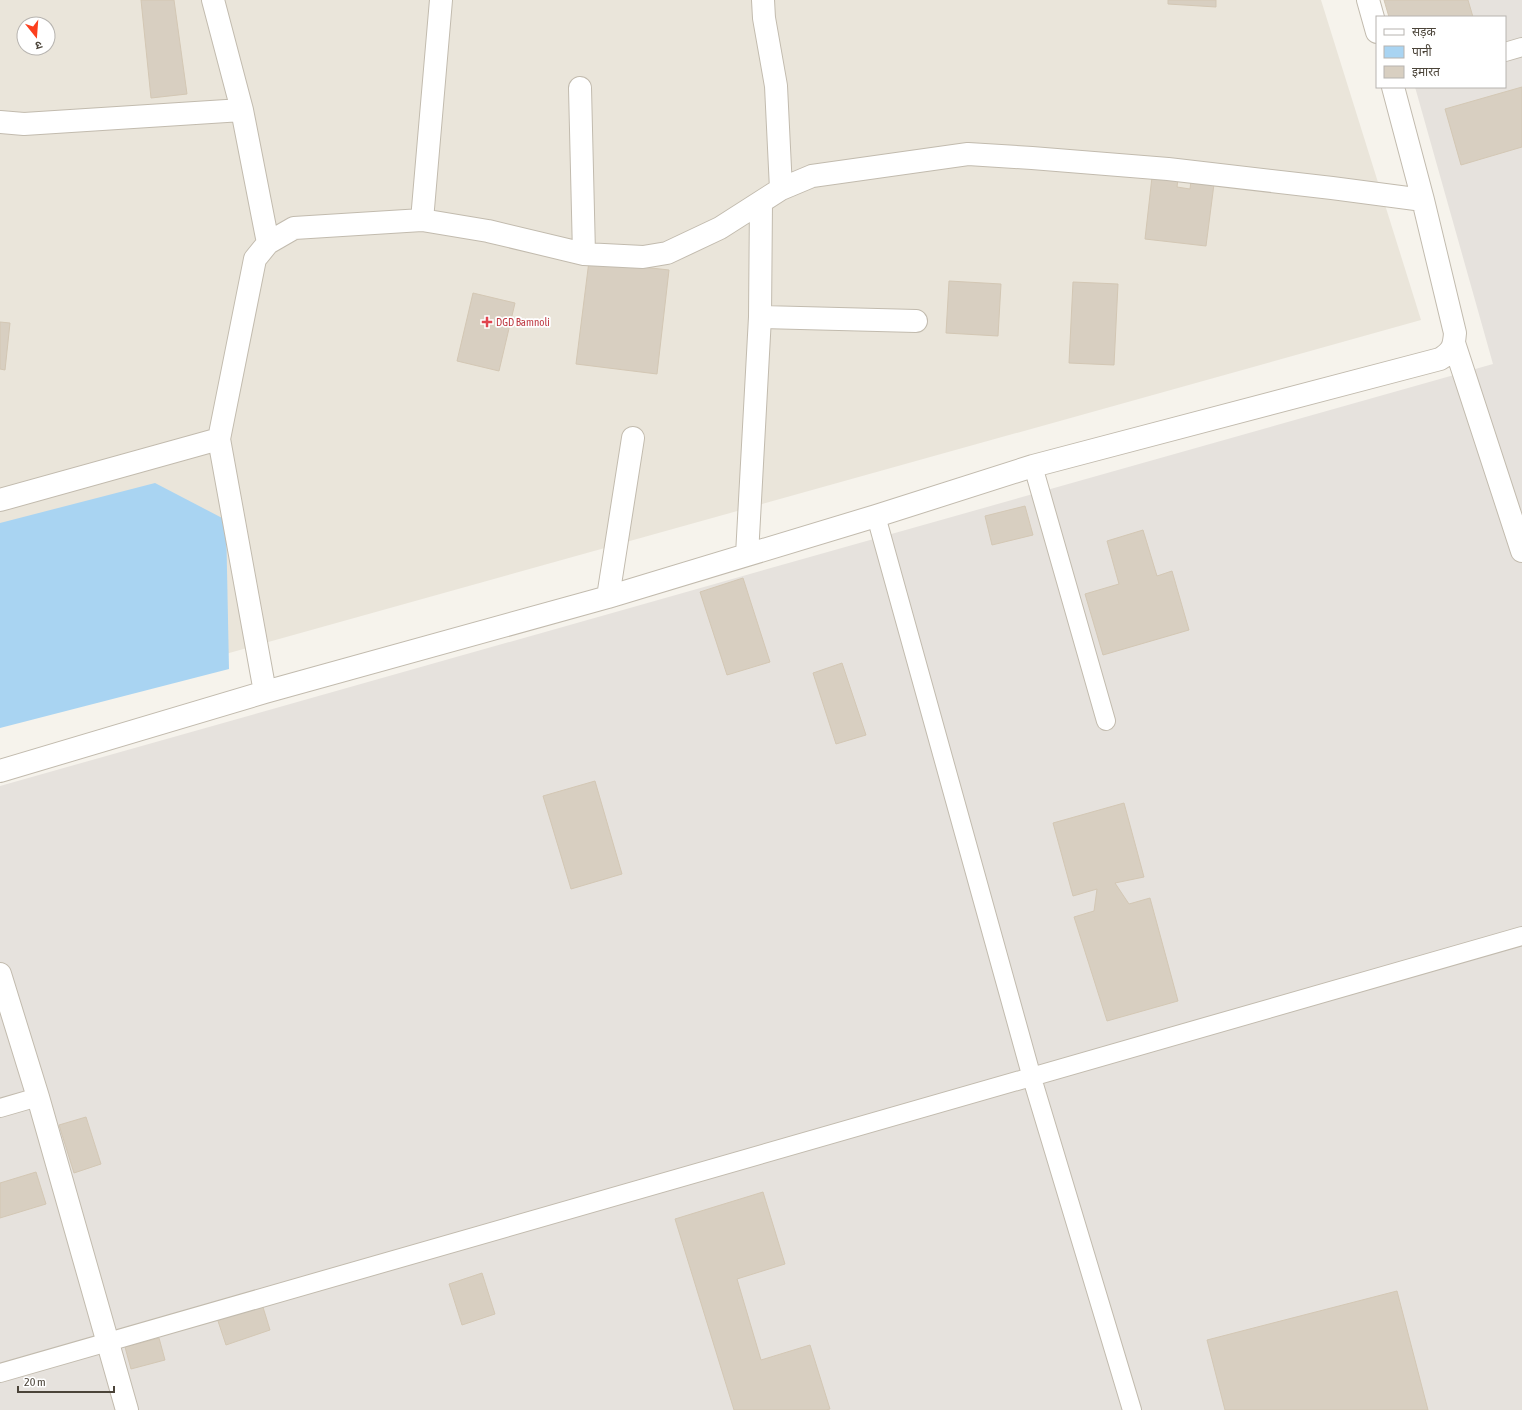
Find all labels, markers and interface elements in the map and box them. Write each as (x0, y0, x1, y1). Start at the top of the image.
north arrow (16, 16, 56, 56)
legend (1376, 16, 1506, 88)
text: सड़क (1412, 25, 1437, 39)
text: उ (34, 39, 44, 52)
text: पानी (1412, 44, 1433, 59)
text: इमारत (1412, 65, 1441, 79)
marker: DGD Bamnoli (481, 316, 493, 328)
place label: DGD Bamnoli (496, 316, 550, 328)
scale bar (18, 1368, 114, 1394)
text: 20 m (24, 1375, 46, 1389)

